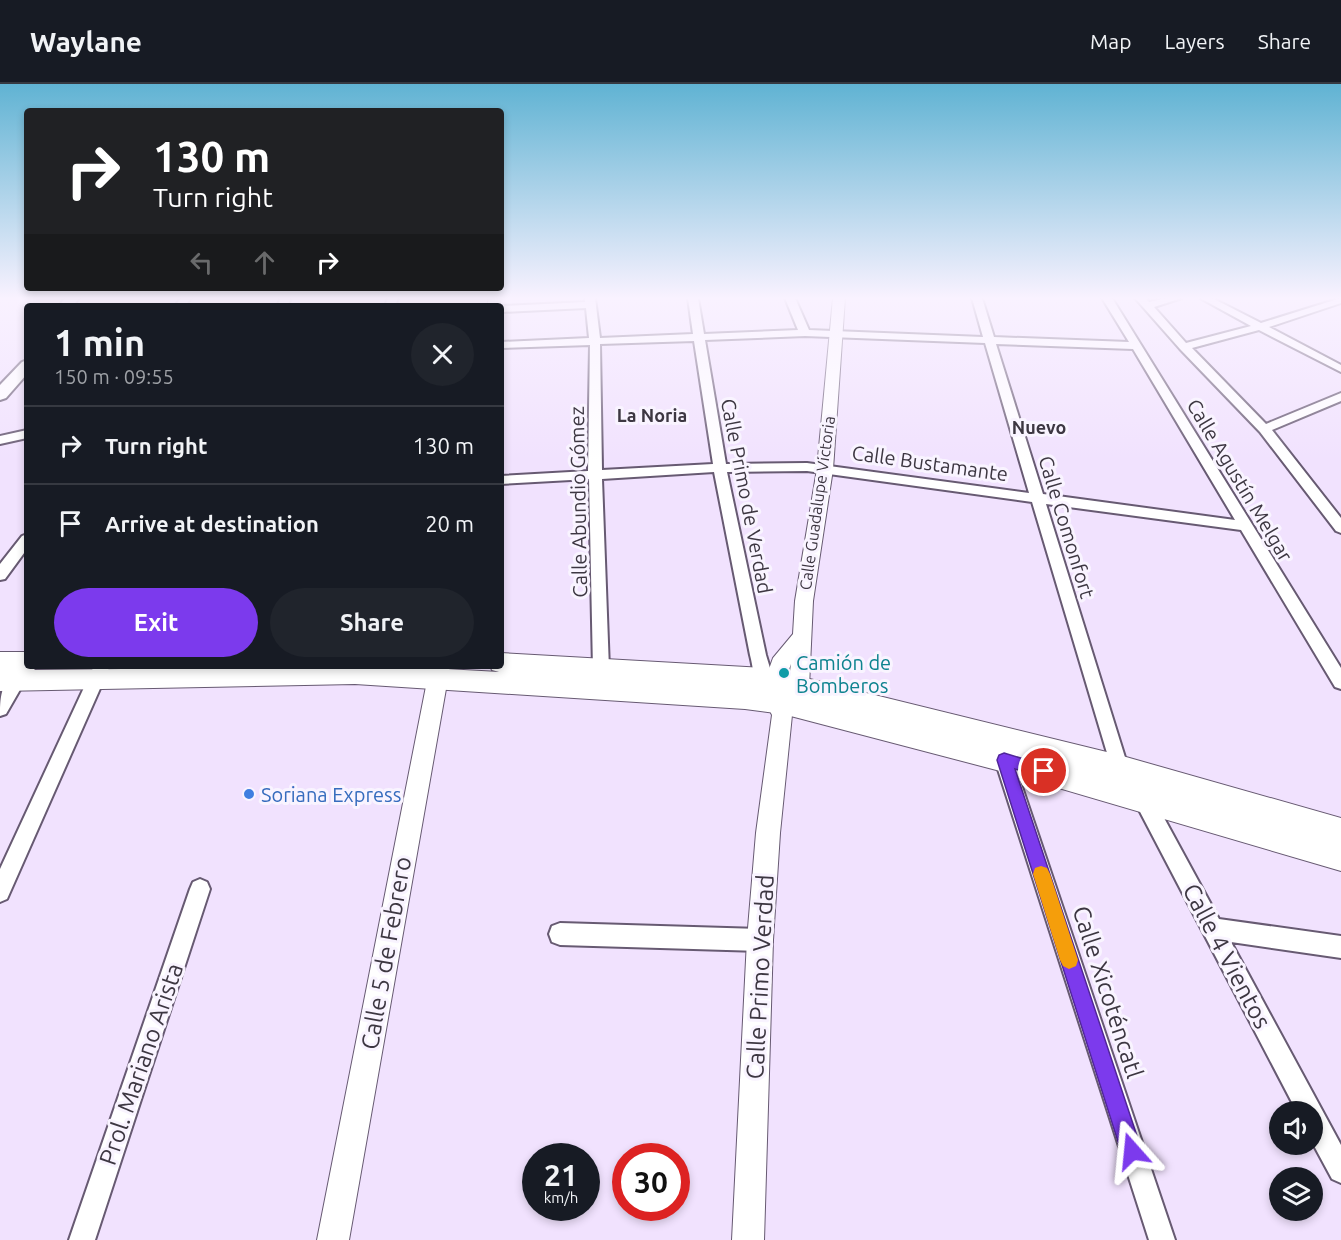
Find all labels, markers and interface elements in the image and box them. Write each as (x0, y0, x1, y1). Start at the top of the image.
text: Waylane (30, 26, 142, 57)
text: Map (1090, 29, 1131, 53)
text: Layers (1164, 29, 1225, 53)
text: Share (1258, 29, 1311, 53)
icon: right (54, 132, 132, 210)
text: 130 m (153, 133, 270, 180)
text: Turn right (153, 182, 273, 212)
icon: left (185, 246, 218, 279)
icon: ahead (248, 246, 281, 279)
icon: right (311, 246, 344, 279)
text: 1 min (54, 322, 145, 363)
button: close (411, 323, 474, 386)
text: 150 m · 09:55 (54, 365, 174, 388)
street label: Calle Agustín Melgar (1183, 395, 1298, 566)
street label: Calle Primo de Verdad (717, 397, 777, 595)
district label: La Noria (617, 405, 687, 425)
street label: Calle Abundio Gómez (565, 406, 591, 598)
street label: Calle Guadalupe Victoria (796, 415, 838, 591)
district label: Nuevo (1012, 417, 1066, 437)
icon: right (54, 429, 87, 462)
text: Turn right (105, 433, 207, 458)
text: 130 m (413, 433, 474, 458)
street label: Calle Bustamante (850, 441, 1010, 485)
street label: Calle Comonfort (1034, 453, 1100, 601)
icon: arrive (54, 507, 87, 540)
text: Arrive at destination (105, 511, 319, 536)
text: 20 m (425, 511, 474, 536)
button: Exit (54, 588, 258, 657)
button: Share (270, 588, 474, 657)
place label: Camión de Bomberos (796, 651, 891, 697)
marker: Camión de Bomberos (777, 666, 791, 680)
pin (1018, 745, 1069, 796)
icon: arrive (1027, 754, 1060, 787)
place label: Soriana Express (261, 783, 401, 806)
marker: Soriana Express (242, 787, 256, 801)
street label: Calle 5 de Febrero (356, 854, 416, 1052)
street label: Calle Primo Verdad (741, 874, 779, 1080)
street label: Calle 4 Vientos (1178, 879, 1276, 1033)
street label: Calle Xicoténcatl (1067, 902, 1149, 1082)
street label: Prol. Mariano Arista (94, 960, 188, 1168)
map controls (1269, 1101, 1323, 1221)
button: sound (1269, 1101, 1323, 1155)
position arrow (1100, 1119, 1164, 1183)
speed limit sign: 30 (612, 1143, 690, 1221)
text: 21 (544, 1158, 578, 1192)
button: layers (1269, 1167, 1323, 1221)
text: km/h (544, 1189, 578, 1206)

